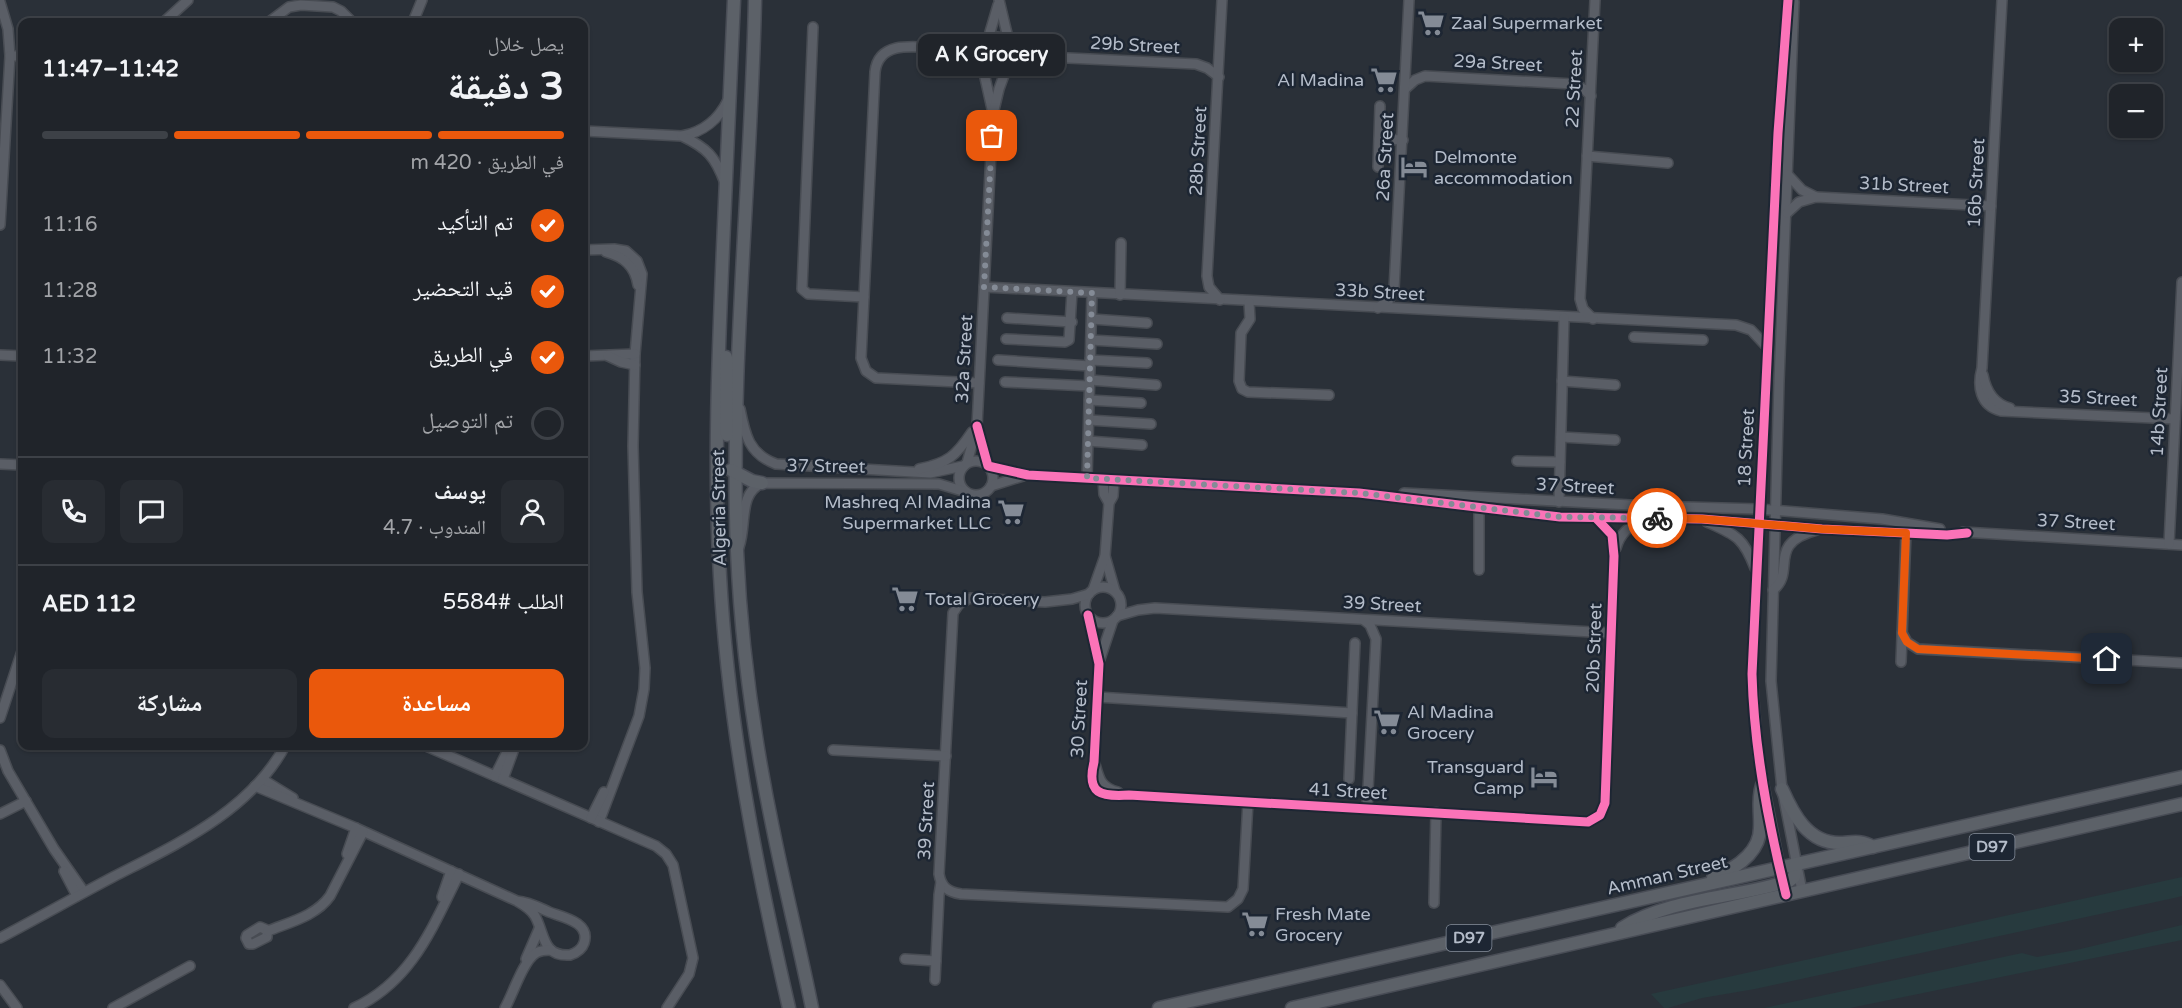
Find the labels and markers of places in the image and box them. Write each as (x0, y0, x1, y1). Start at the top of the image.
supermarket icon: Zaal Supermarket (1416, 8, 1446, 38)
place label: Zaal Supermarket (1451, 12, 1603, 34)
callout: A K Grocery (918, 34, 1066, 76)
supermarket icon: Al Madina (1369, 65, 1399, 95)
place label: Al Madina (1277, 69, 1364, 91)
pin (966, 110, 1017, 161)
place label: Delmonte accommodation (1434, 146, 1573, 189)
hotel icon: Delmonte accommodation (1399, 152, 1429, 182)
place label: Mashreq Al Madina Supermarket LLC (824, 491, 991, 534)
supermarket icon: Mashreq Al Madina Supermarket LLC (996, 497, 1026, 527)
supermarket icon: Total Grocery (890, 584, 920, 614)
place label: Total Grocery (925, 588, 1040, 610)
pin (2081, 633, 2132, 684)
place label: Al Madina Grocery (1407, 701, 1494, 744)
supermarket icon: Al Madina Grocery (1372, 707, 1402, 737)
place label: Transguard Camp (1427, 756, 1524, 799)
hotel icon: Transguard Camp (1529, 762, 1559, 792)
place label: Fresh Mate Grocery (1275, 903, 1371, 946)
supermarket icon: Fresh Mate Grocery (1240, 909, 1270, 939)

